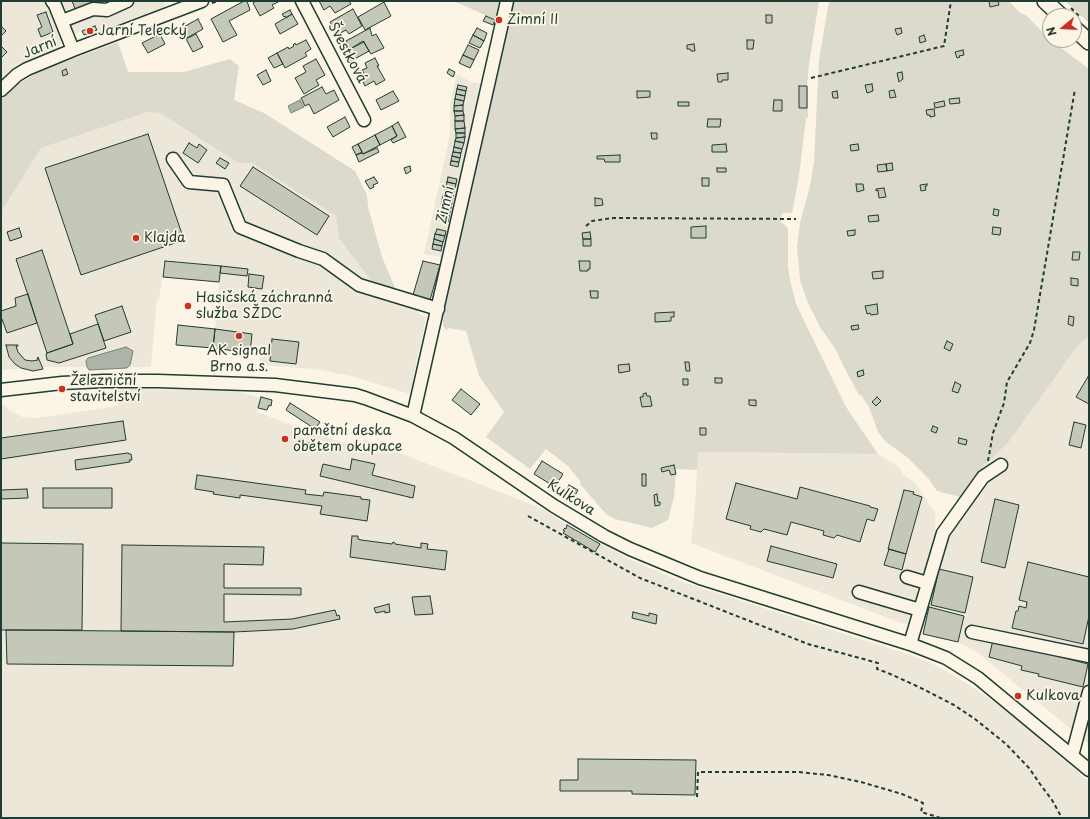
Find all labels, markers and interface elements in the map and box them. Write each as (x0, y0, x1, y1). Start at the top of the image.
north arrow (1042, 8, 1082, 48)
place label: Zimní II (507, 12, 559, 28)
marker: Zimní II (494, 15, 504, 25)
street label: Švestková (324, 20, 370, 86)
place label: Jarní Telecký (98, 23, 187, 39)
text: N (1042, 25, 1060, 38)
marker: Jarní Telecký (85, 26, 95, 36)
street label: Jarní (20, 33, 60, 63)
street label: Zimní (434, 184, 458, 226)
place label: Klajda (144, 230, 186, 246)
marker: Klajda (131, 233, 141, 243)
place label: Hasičská záchranná služba SŽDC (196, 290, 333, 322)
marker: Hasičská záchranná služba SŽDC (183, 301, 193, 311)
marker: AK signal Brno a.s. (234, 331, 244, 341)
place label: AK signal Brno a.s. (207, 343, 271, 376)
place label: Železniční stavitelství (70, 373, 141, 406)
marker: Železniční stavitelství (57, 384, 67, 394)
place label: pamětní deska obětem okupace (293, 423, 402, 456)
marker: pamětní deska obětem okupace (280, 434, 290, 444)
street label: Kulkova (544, 477, 598, 519)
place label: Kulkova (1026, 688, 1079, 704)
marker: Kulkova (1013, 691, 1023, 701)

